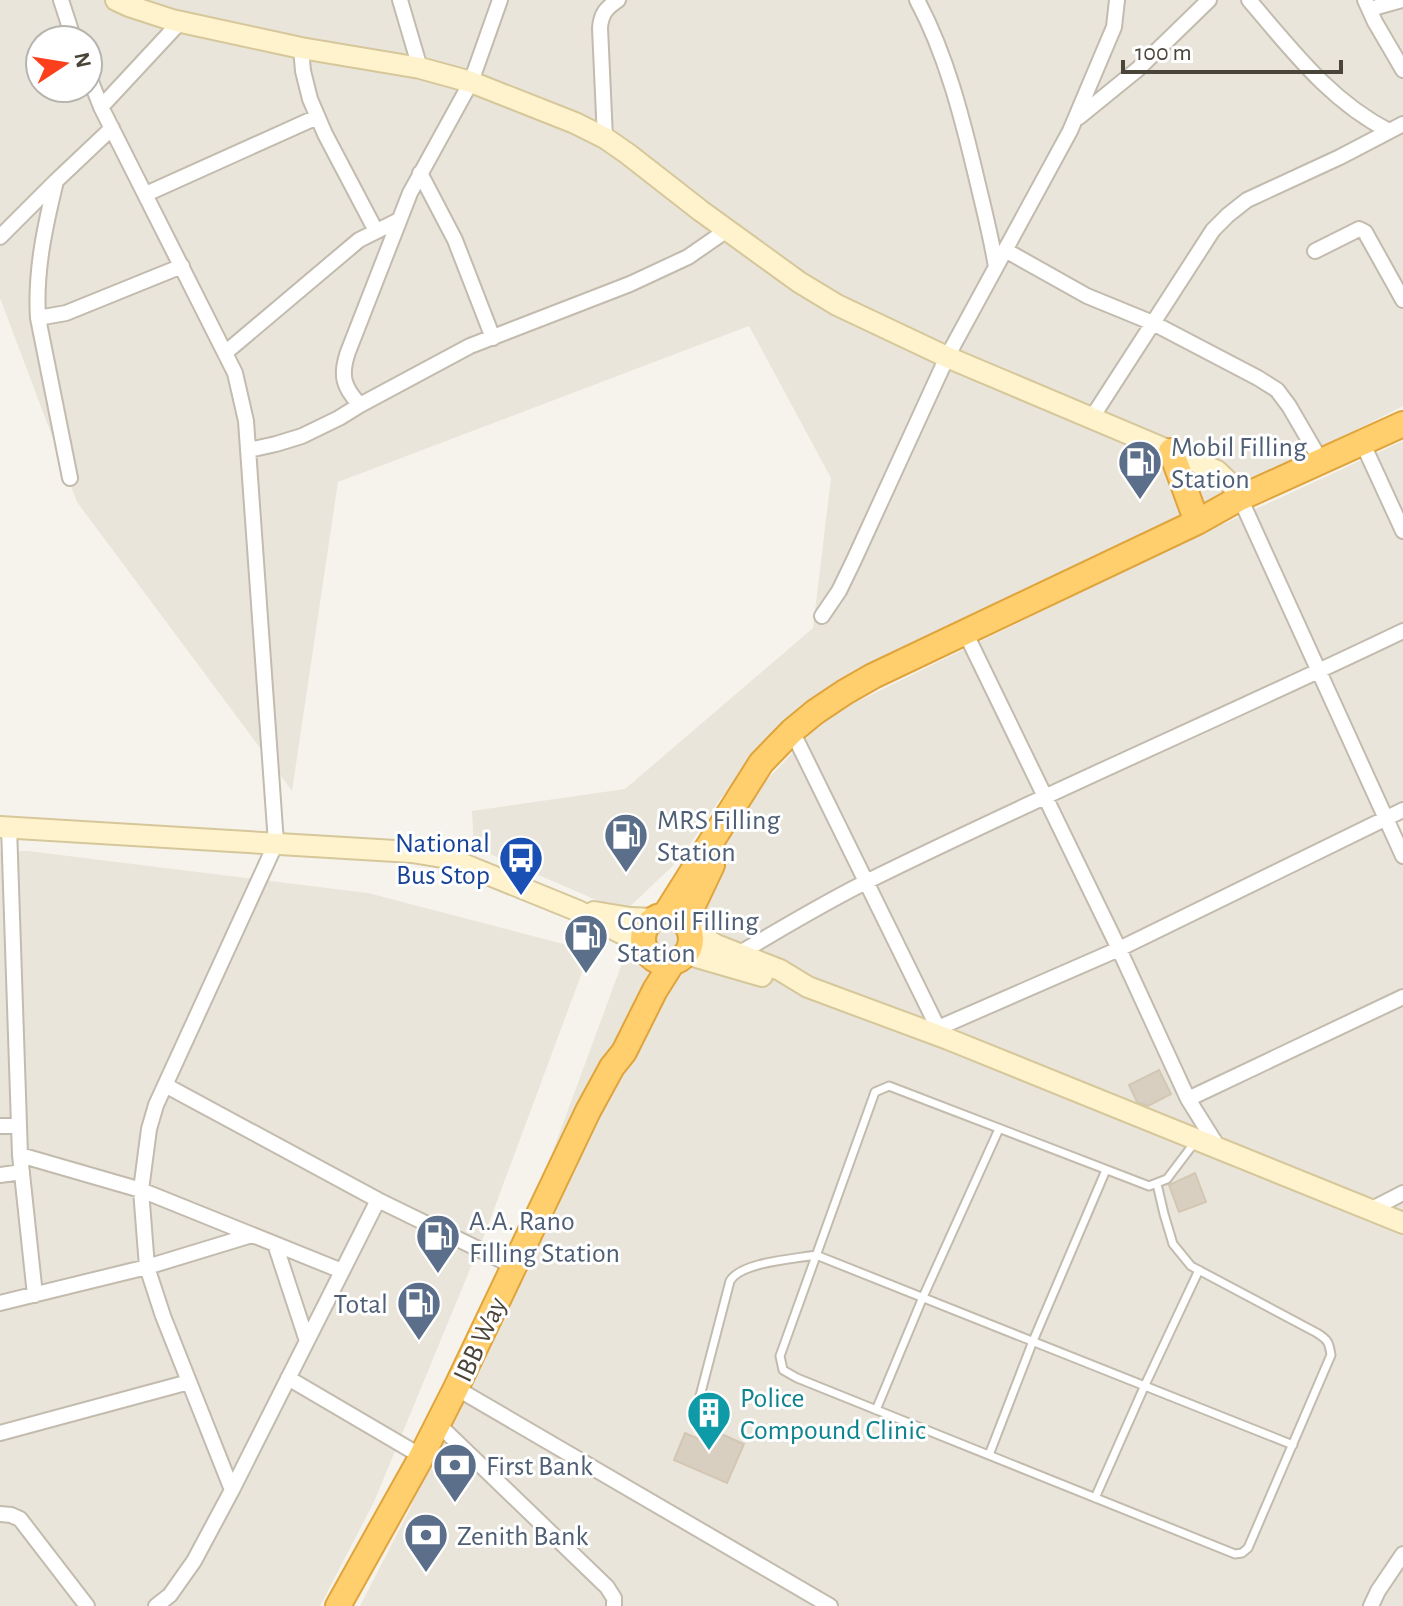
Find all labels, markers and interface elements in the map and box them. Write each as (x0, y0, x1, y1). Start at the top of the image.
north arrow (24, 24, 104, 104)
scale bar (1123, 24, 1341, 74)
text: 100 m (1135, 41, 1192, 65)
text: N (70, 50, 95, 70)
place label: Mobil Filling Station (1171, 434, 1307, 494)
fuel station icon: Mobil Filling Station (1116, 438, 1164, 501)
place label: MRS Filling Station (657, 807, 780, 867)
fuel station icon: MRS Filling Station (602, 811, 650, 874)
place label: National Bus Stop (395, 830, 490, 890)
bus stop icon: National Bus Stop (497, 834, 545, 897)
place label: Conoil Filling Station (617, 908, 759, 968)
fuel station icon: Conoil Filling Station (562, 912, 610, 975)
place label: A.A. Rano Filling Station (469, 1208, 620, 1268)
fuel station icon: A.A. Rano Filling Station (414, 1212, 462, 1275)
fuel station icon: Total (395, 1279, 443, 1342)
place label: Total (334, 1291, 388, 1319)
street label: IBB Way (449, 1293, 513, 1387)
place label: Police Compound Clinic (740, 1385, 926, 1445)
building icon: Police Compound Clinic (685, 1389, 733, 1452)
bank icon: First Bank (431, 1441, 479, 1504)
place label: First Bank (486, 1453, 593, 1481)
bank icon: Zenith Bank (402, 1511, 450, 1574)
place label: Zenith Bank (457, 1523, 588, 1551)

